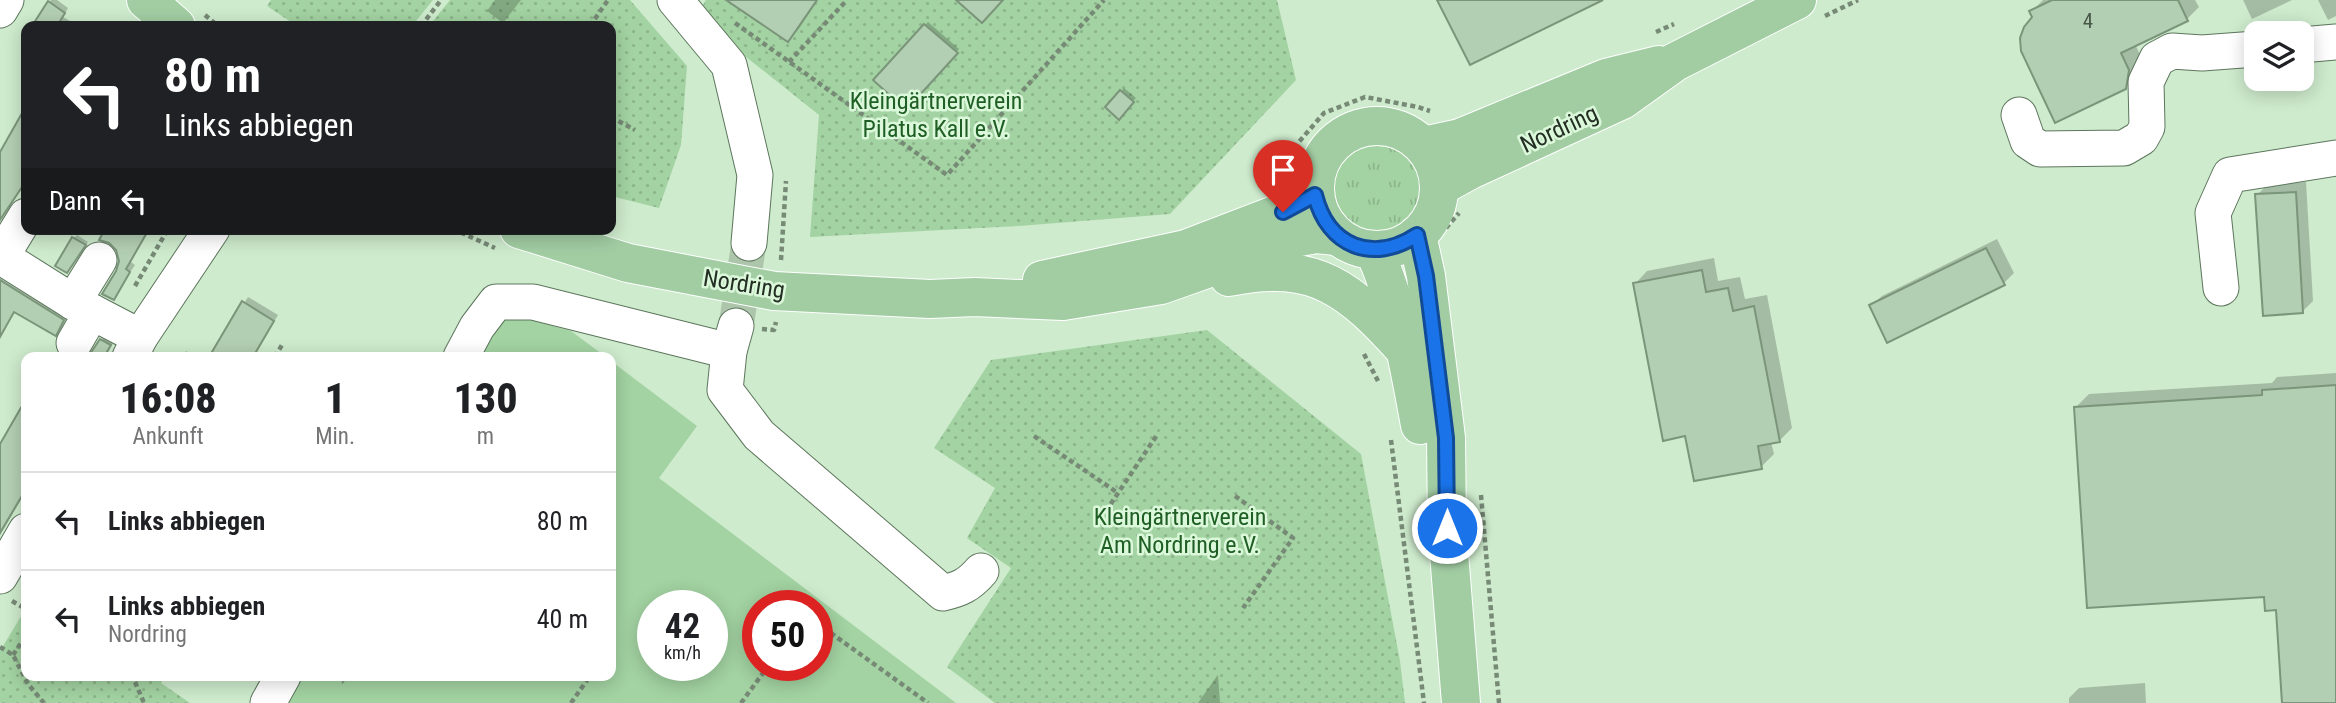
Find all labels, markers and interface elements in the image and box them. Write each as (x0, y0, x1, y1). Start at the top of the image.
house number: 4 (2083, 9, 2093, 33)
map controls (2244, 21, 2314, 91)
button: layers (2244, 21, 2314, 91)
text: 80 m (164, 47, 261, 104)
icon: left (49, 49, 140, 140)
park label: Kleingärtnerverein Pilatus Kall e.V. (850, 87, 1022, 143)
street label: Nordring (1516, 99, 1602, 159)
text: Links abbiegen (164, 106, 354, 144)
pin (1253, 140, 1313, 212)
icon: arrive (1264, 151, 1302, 189)
icon: left (115, 182, 153, 220)
text: Dann (49, 186, 101, 216)
street label: Nordring (701, 264, 787, 304)
text: 16:08 (119, 374, 217, 423)
text: 1 (324, 374, 346, 423)
text: 130 (453, 374, 518, 423)
text: Ankunft (133, 423, 204, 450)
text: Min. (315, 423, 355, 450)
text: m (477, 423, 494, 450)
position arrow (1410, 491, 1484, 565)
icon: left (49, 502, 87, 540)
park label: Kleingärtnerverein Am Nordring e.V. (1094, 503, 1266, 559)
text: Links abbiegen (108, 506, 265, 536)
text: 80 m (537, 506, 588, 536)
speed limit sign: 50 (742, 590, 833, 681)
text: Links abbiegen (108, 591, 265, 621)
icon: left (49, 600, 87, 638)
text: 40 m (537, 604, 588, 634)
text: 42 (665, 606, 700, 647)
text: Nordring (108, 621, 187, 648)
text: km/h (664, 642, 701, 663)

